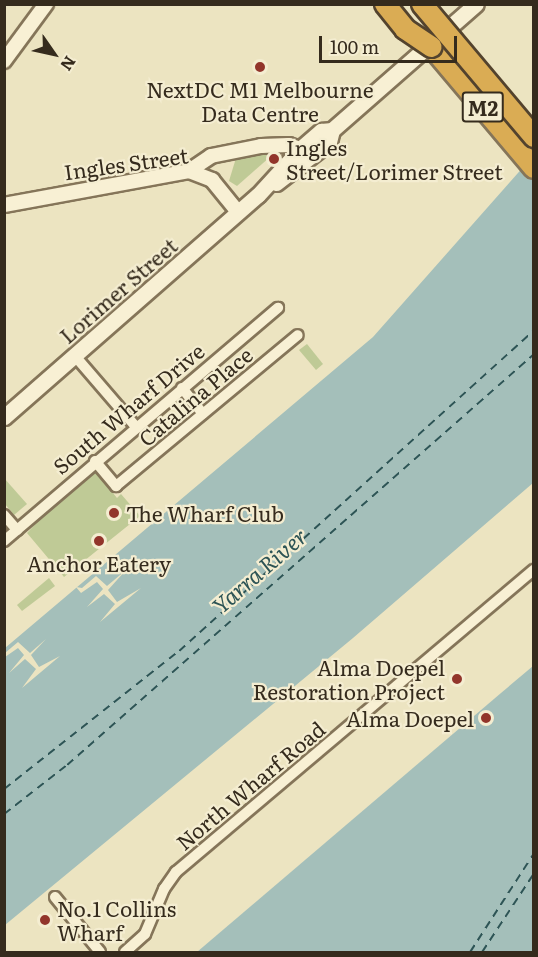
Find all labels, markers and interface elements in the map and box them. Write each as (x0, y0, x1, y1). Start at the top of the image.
north arrow (24, 24, 84, 84)
scale bar (322, 24, 460, 62)
text: 100 m (330, 33, 379, 60)
text: N (55, 52, 83, 76)
marker: NextDC M1 Melbourne Data Centre (253, 60, 267, 74)
place label: NextDC M1 Melbourne Data Centre (146, 76, 374, 126)
road number: M2 (460, 90, 506, 124)
place label: Ingles Street/Lorimer Street (286, 134, 503, 184)
street label: Ingles Street (62, 142, 190, 184)
marker: Ingles Street/Lorimer Street (267, 152, 281, 166)
street label: Lorimer Street (54, 232, 182, 348)
street label: South Wharf Drive (47, 337, 209, 479)
street label: Catalina Place (133, 341, 257, 451)
place label: The Wharf Club (126, 500, 284, 526)
marker: The Wharf Club (107, 506, 121, 520)
water label: Yarra River (207, 522, 311, 618)
marker: Anchor Eatery (92, 534, 106, 548)
place label: Anchor Eatery (27, 550, 171, 576)
place label: Alma Doepel Restoration Project (253, 654, 445, 704)
marker: Alma Doepel Restoration Project (450, 672, 464, 686)
place label: Alma Doepel (346, 705, 474, 731)
marker: Alma Doepel (479, 711, 493, 725)
street label: North Wharf Road (171, 715, 329, 855)
place label: No.1 Collins Wharf (57, 895, 176, 945)
marker: No.1 Collins Wharf (38, 913, 52, 927)

